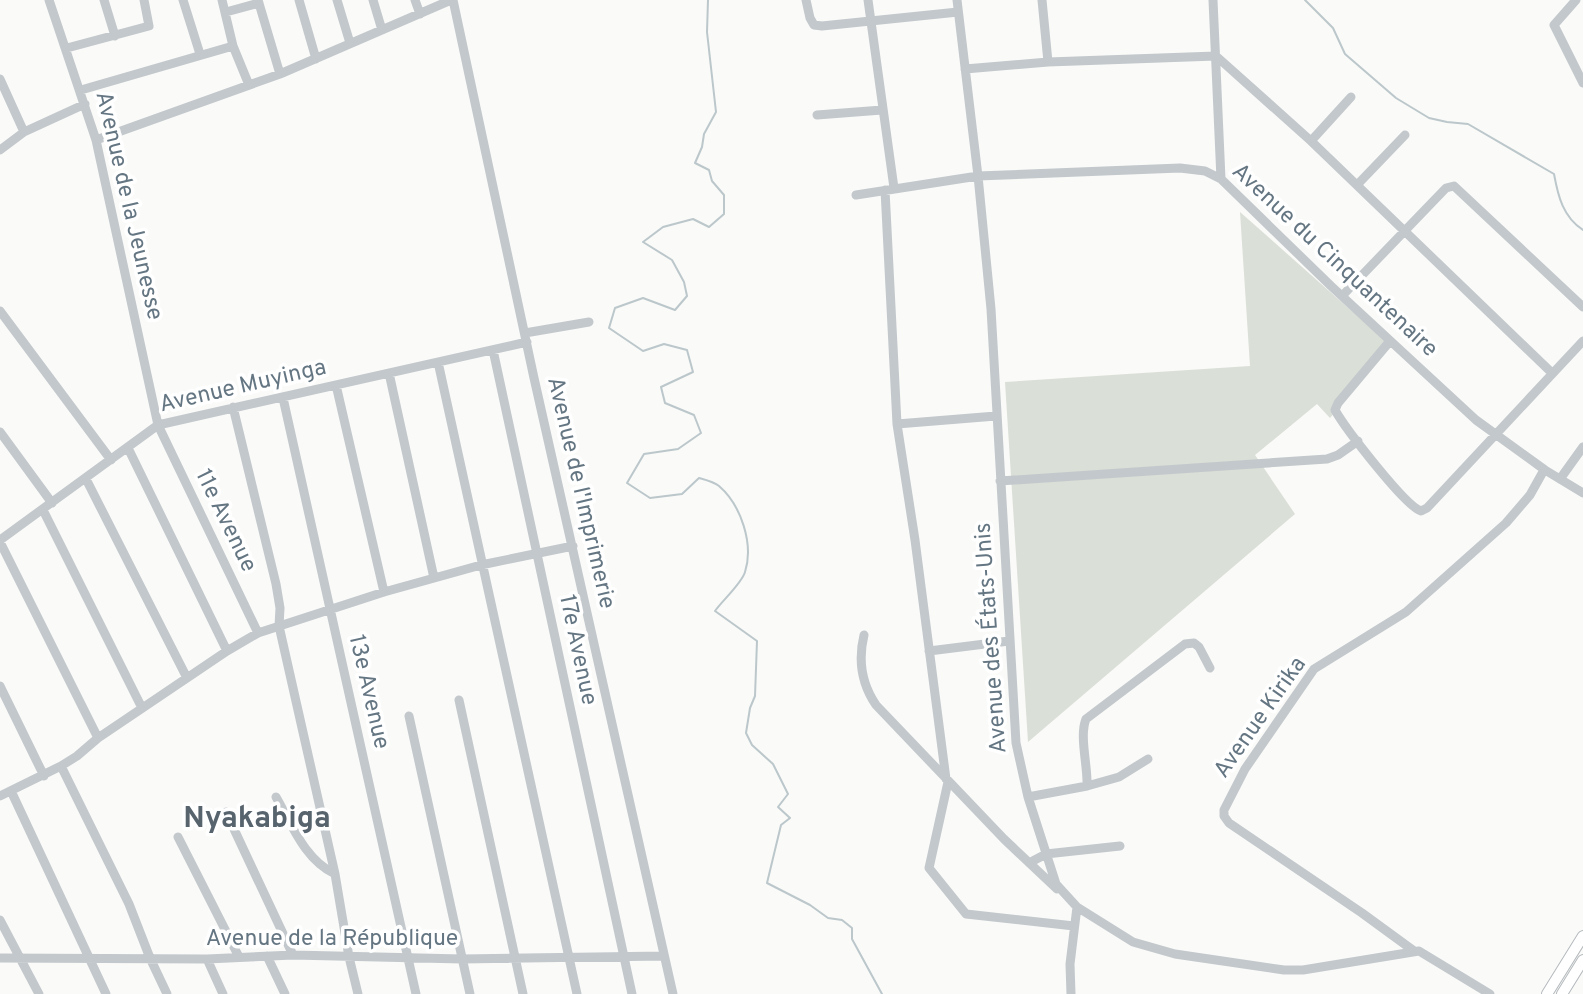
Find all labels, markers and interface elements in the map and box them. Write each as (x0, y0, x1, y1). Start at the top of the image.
street label: Avenue de la Jeunesse (88, 89, 168, 323)
street label: Avenue du Cinquantenaire (1225, 158, 1443, 364)
street label: Avenue Muyinga (157, 354, 329, 420)
street label: Avenue de l'Imprimerie (539, 374, 621, 612)
street label: 11e Avenue (188, 465, 262, 577)
street label: Avenue des États-Unis (968, 522, 1015, 754)
street label: 17e Avenue (551, 592, 603, 708)
street label: 13e Avenue (341, 632, 395, 752)
street label: Avenue Kirika (1208, 652, 1314, 784)
district label: Nyakabiga (183, 801, 331, 838)
street label: Avenue de la République (206, 925, 458, 954)

